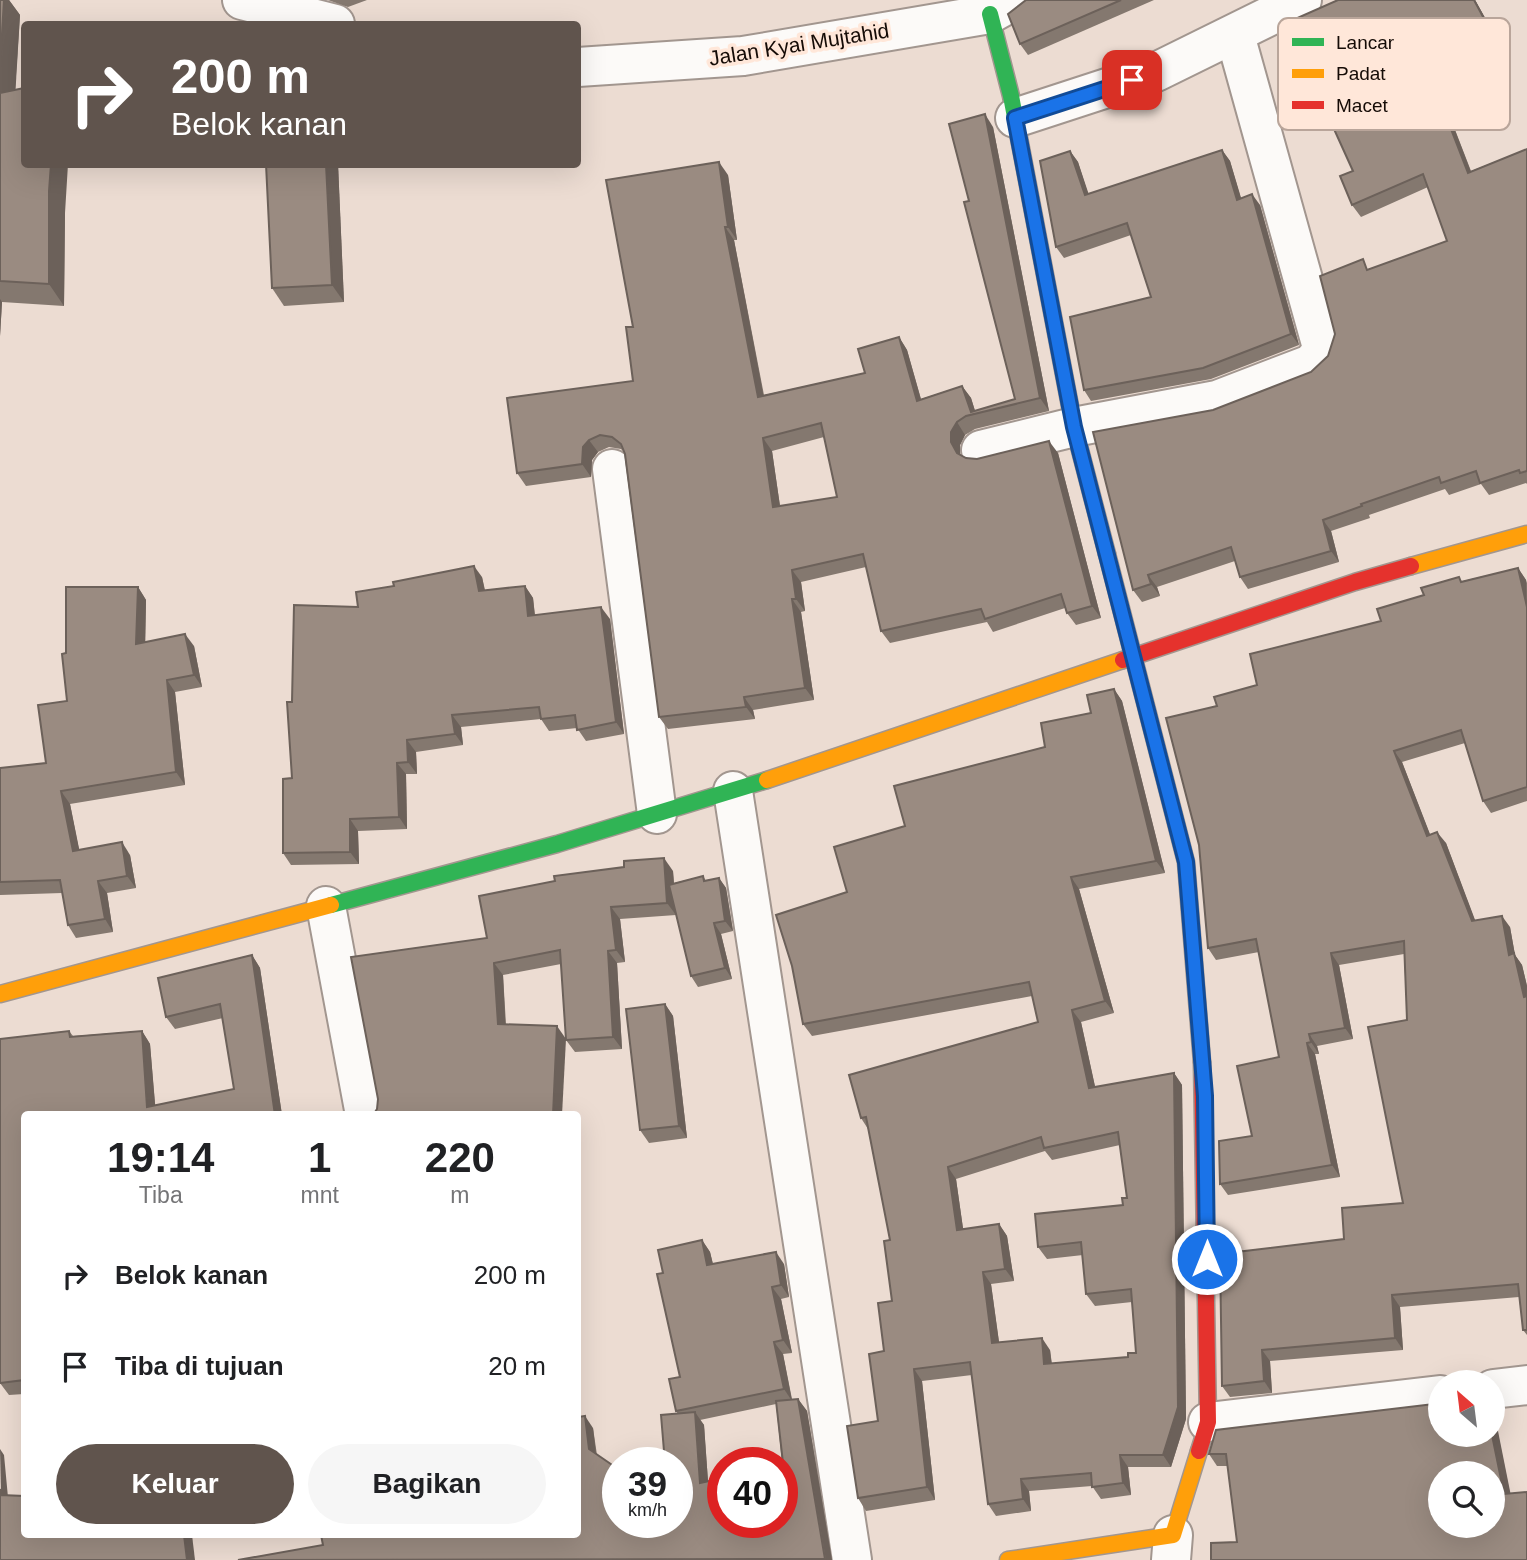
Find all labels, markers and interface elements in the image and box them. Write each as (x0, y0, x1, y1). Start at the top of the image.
street label: Jalan Kyai Mujtahid (707, 18, 891, 70)
legend (1278, 18, 1510, 130)
text: Lancar (1336, 32, 1395, 53)
icon: right (56, 49, 147, 140)
text: 200 m (171, 49, 310, 103)
pin (1102, 50, 1162, 110)
icon: arrive (1113, 61, 1151, 99)
text: Padat (1336, 63, 1386, 84)
text: Macet (1336, 95, 1388, 116)
text: Belok kanan (171, 106, 347, 142)
text: 19:14 (107, 1134, 214, 1181)
text: 1 (308, 1134, 331, 1181)
text: 220 (425, 1134, 495, 1181)
text: Tiba (139, 1182, 183, 1208)
text: mnt (300, 1182, 339, 1208)
text: m (450, 1182, 469, 1208)
position arrow (1170, 1222, 1244, 1296)
icon: right (56, 1257, 94, 1295)
text: Belok kanan (115, 1260, 268, 1290)
text: 200 m (474, 1260, 546, 1290)
icon: arrive (56, 1348, 94, 1386)
text: Tiba di tujuan (115, 1351, 284, 1381)
text: 20 m (488, 1351, 546, 1381)
north arrow (1428, 1370, 1505, 1447)
map controls (1428, 1370, 1505, 1538)
button: Keluar (56, 1444, 294, 1524)
button: Bagikan (308, 1444, 546, 1524)
speed limit sign: 40 (707, 1447, 798, 1538)
button: search (1428, 1461, 1505, 1538)
text: 39 (628, 1464, 667, 1503)
text: km/h (628, 1500, 667, 1520)

